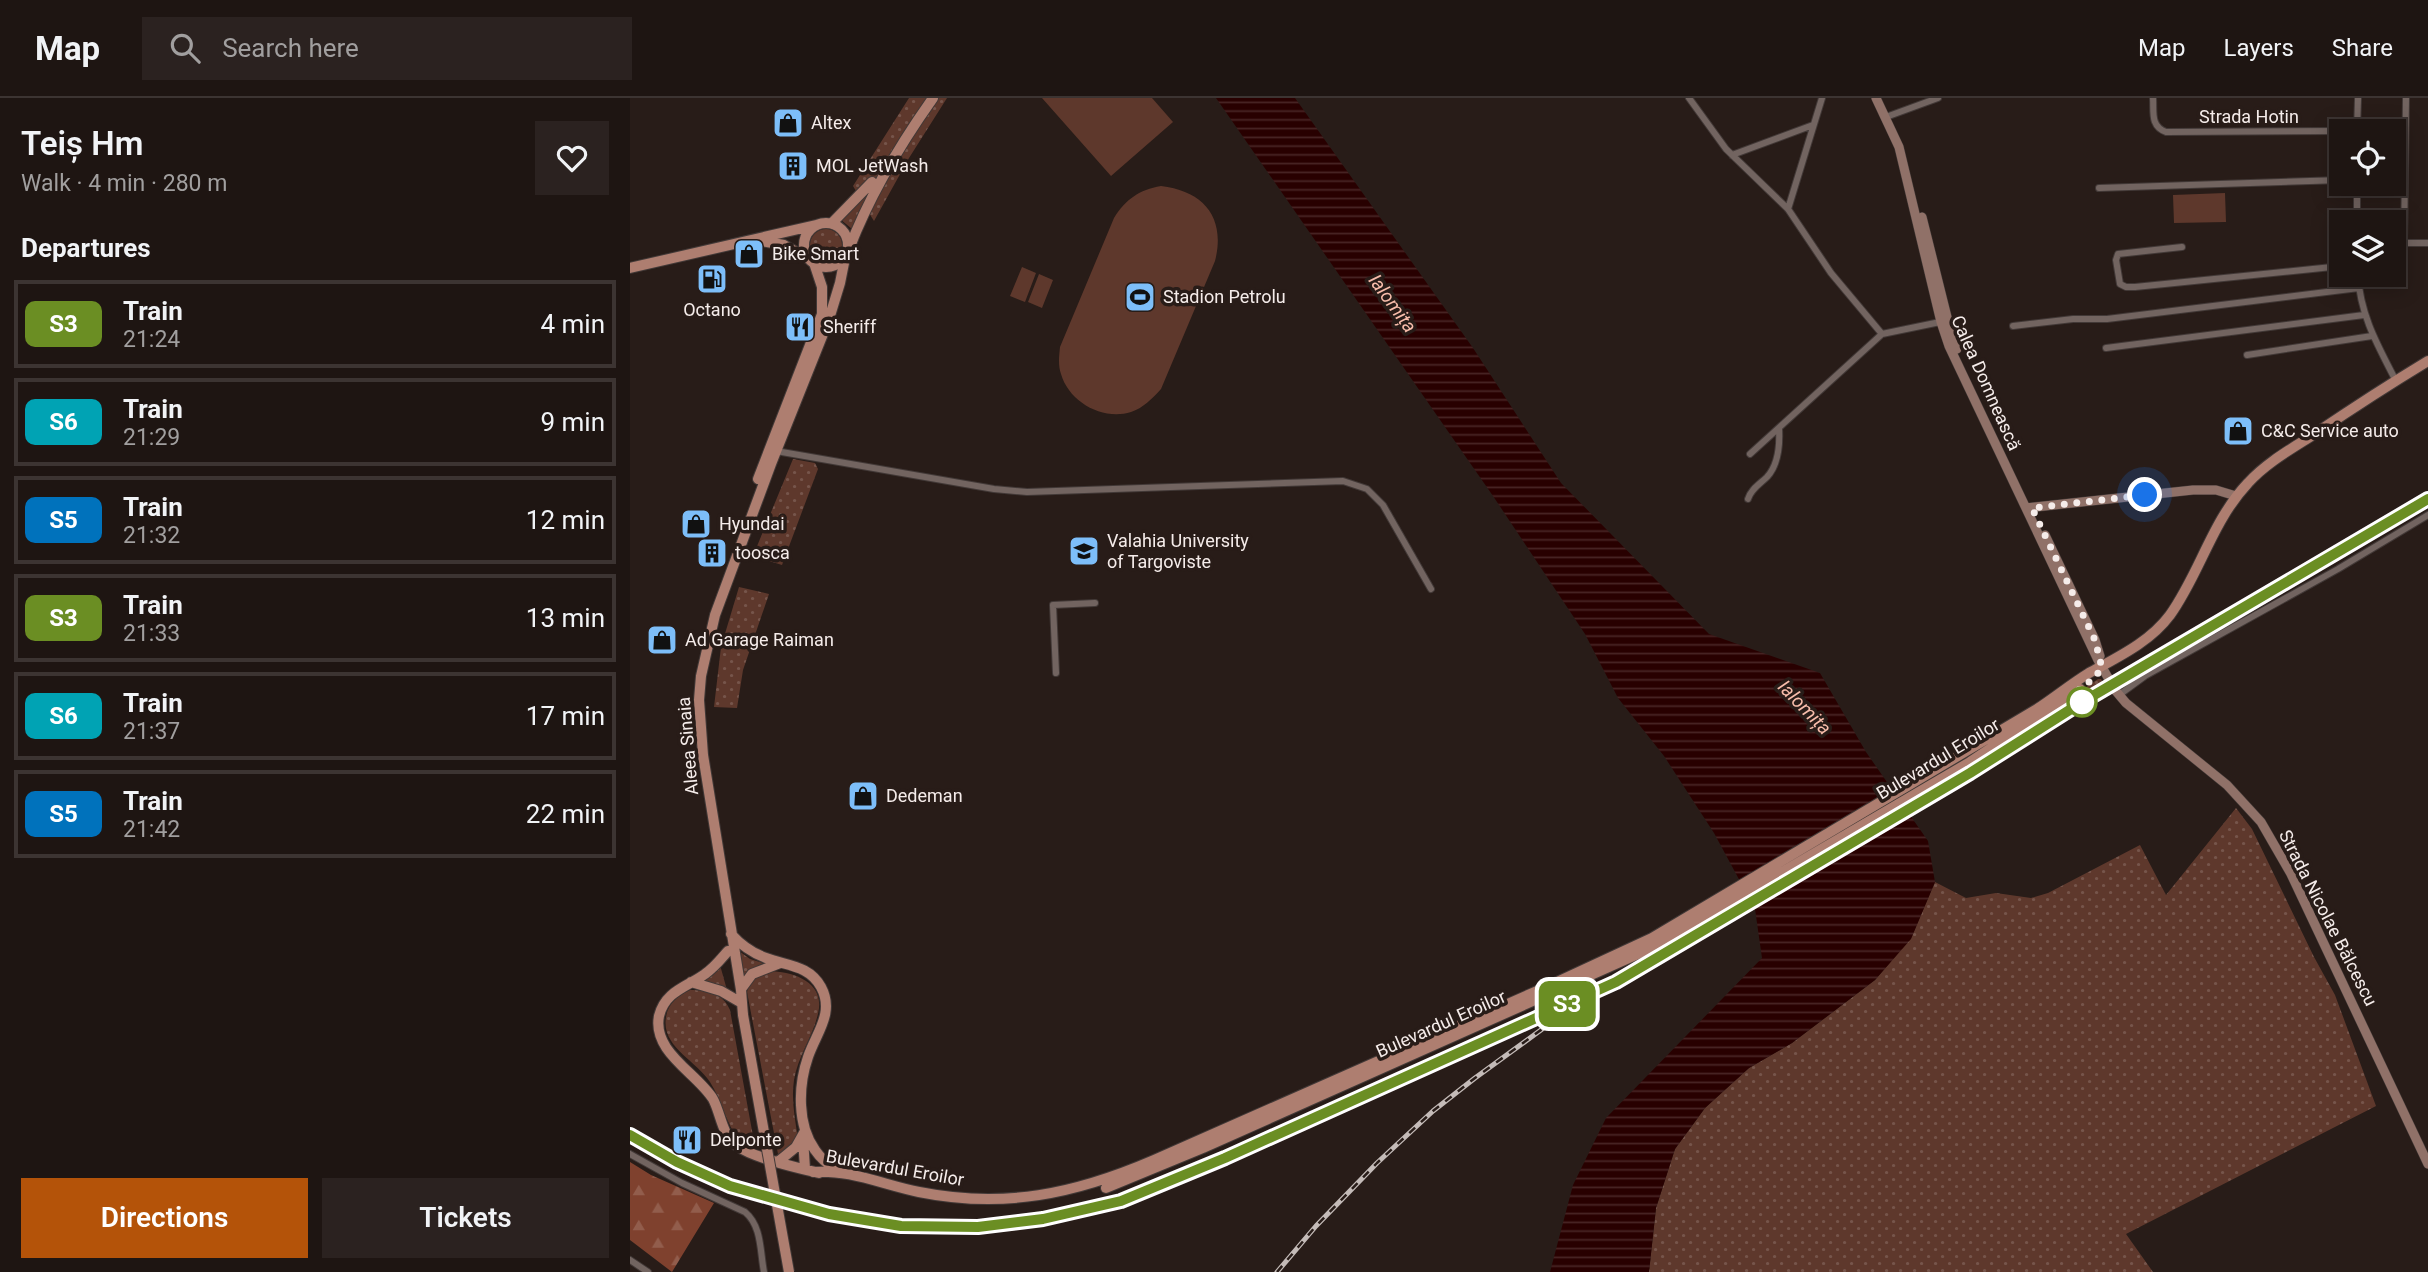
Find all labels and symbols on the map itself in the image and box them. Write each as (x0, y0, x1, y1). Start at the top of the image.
shop icon: Altex (771, 106, 805, 140)
street label: Strada Hotin (2199, 106, 2299, 127)
place label: Altex (811, 112, 852, 133)
building icon: MOL JetWash (776, 149, 810, 183)
place label: MOL JetWash (816, 155, 928, 176)
shop icon: Bike Smart (732, 237, 766, 271)
place label: Bike Smart (772, 243, 859, 264)
fuel station icon: Octano (695, 262, 729, 296)
water label: Ialomița (1364, 270, 1422, 337)
sports icon: Stadion Petrolu (1123, 280, 1157, 314)
place label: Stadion Petrolu (1163, 286, 1286, 307)
place label: Octano (683, 299, 741, 320)
restaurant icon: Sheriff (783, 310, 817, 344)
street label: Calea Domnească (1947, 312, 2026, 453)
place label: Sheriff (823, 316, 877, 337)
shop icon: C&C Service auto (2221, 414, 2255, 448)
place label: C&C Service auto (2261, 420, 2399, 441)
your location (2127, 477, 2162, 512)
shop icon: Hyundai (679, 507, 713, 541)
place label: Hyundai (719, 513, 785, 534)
place label: Valahia University of Targoviste (1107, 530, 1249, 572)
school or university icon: Valahia University of Targoviste (1067, 534, 1101, 568)
building icon: toosca (695, 536, 729, 570)
place label: toosca (735, 542, 790, 563)
shop icon: Ad Garage Raiman (645, 623, 679, 657)
place label: Ad Garage Raiman (685, 629, 834, 650)
water label: Ialomița (1773, 675, 1836, 739)
unlabelled marker (2067, 687, 2097, 717)
street label: Aleea Sinaia (673, 696, 702, 796)
street label: Bulevardul Eroilor (1872, 714, 2003, 804)
shop icon: Dedeman (846, 779, 880, 813)
place label: Dedeman (886, 785, 963, 806)
street label: Strada Nicolae Bălcescu (2275, 826, 2382, 1009)
line badge: S3 (1536, 981, 1598, 1027)
street label: Bulevardul Eroilor (1373, 986, 1509, 1062)
restaurant icon: Delponte (670, 1123, 704, 1157)
place label: Delponte (710, 1129, 781, 1150)
street label: Bulevardul Eroilor (824, 1145, 966, 1190)

